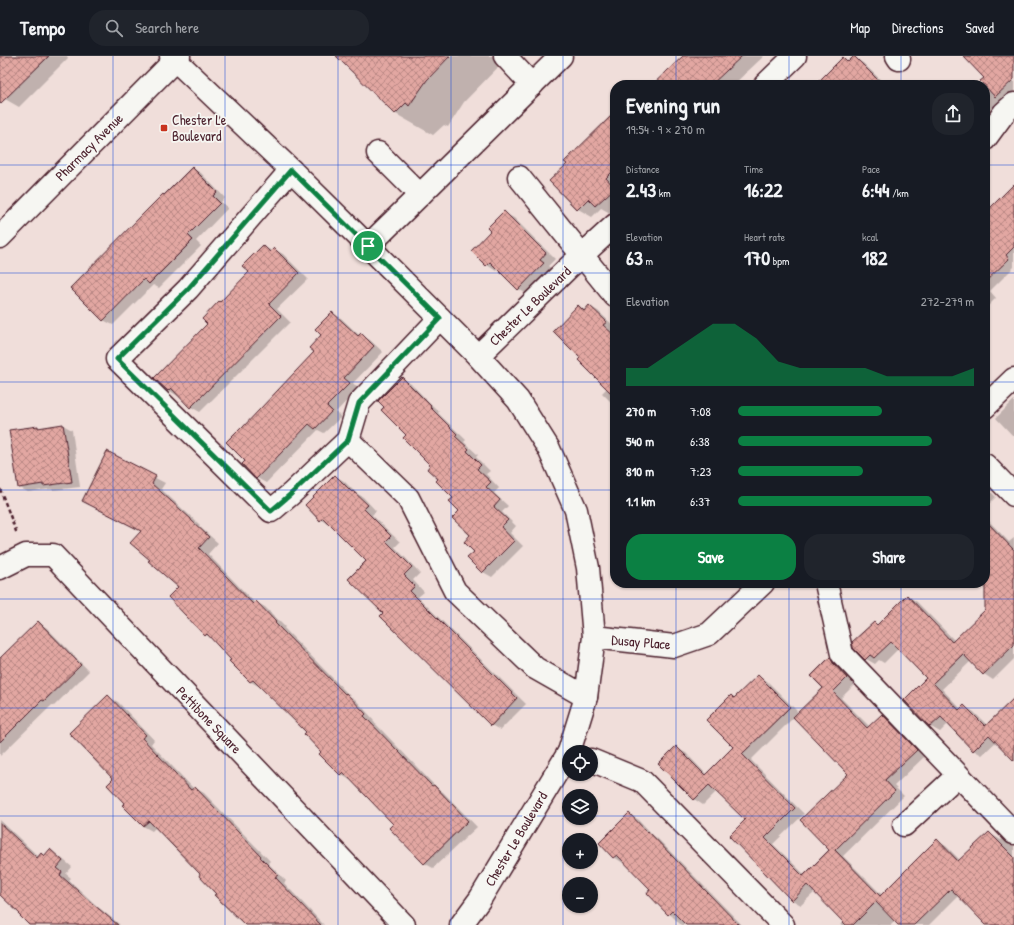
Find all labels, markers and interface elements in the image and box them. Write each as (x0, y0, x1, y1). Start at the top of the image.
search box (89, 10, 369, 46)
text: Tempo (20, 15, 65, 41)
icon: search (103, 17, 125, 39)
text: Search here (135, 17, 199, 38)
text: Map (850, 18, 870, 37)
text: Directions (892, 18, 943, 37)
text: Saved (965, 18, 994, 37)
text: Evening run (626, 90, 720, 120)
button: share (932, 93, 974, 135)
street label: Pharmacy Avenue (51, 108, 128, 185)
place label: Chester Le Boulevard (172, 110, 227, 145)
text: 19:54 · 9 × 270 m (626, 120, 705, 138)
marker: Chester Le Boulevard (159, 123, 169, 133)
text: Distance (626, 162, 660, 176)
text: Time (744, 162, 763, 176)
text: Pace (862, 162, 880, 176)
text: 2.43 (626, 176, 656, 203)
text: 16:22 (744, 176, 783, 203)
text: 6:44 (862, 176, 890, 203)
text: km (656, 186, 671, 200)
text: /km (890, 186, 909, 200)
pin (351, 229, 385, 263)
text: Elevation (626, 230, 663, 244)
text: Heart rate (744, 230, 785, 244)
text: kcal (862, 230, 878, 244)
icon: arrive (357, 235, 379, 257)
text: 63 (626, 244, 643, 271)
text: 170 (744, 244, 770, 271)
text: 182 (862, 244, 887, 271)
text: m (643, 254, 653, 268)
text: bpm (770, 254, 789, 268)
street label: Chester Le Boulevard (485, 261, 575, 350)
text: Elevation (626, 292, 669, 310)
text: 272–279 m (921, 292, 974, 310)
text: 270 m (626, 402, 656, 420)
text: 7:08 (690, 402, 711, 420)
text: 540 m (626, 432, 654, 450)
text: 6:38 (690, 432, 710, 450)
text: 810 m (626, 462, 654, 480)
text: 7:23 (690, 462, 711, 480)
text: 1.1 km (626, 492, 655, 510)
text: 6:37 (690, 492, 710, 510)
button: Save (626, 534, 796, 580)
button: Share (804, 534, 974, 580)
street label: Dusay Place (611, 629, 672, 655)
street label: Pettibone Square (172, 682, 247, 758)
map controls (562, 745, 598, 913)
button: locate (562, 745, 598, 781)
street label: Chester Le Boulevard (480, 787, 552, 890)
button: layers (562, 789, 598, 825)
button: + (562, 833, 598, 869)
button: − (562, 877, 598, 913)

